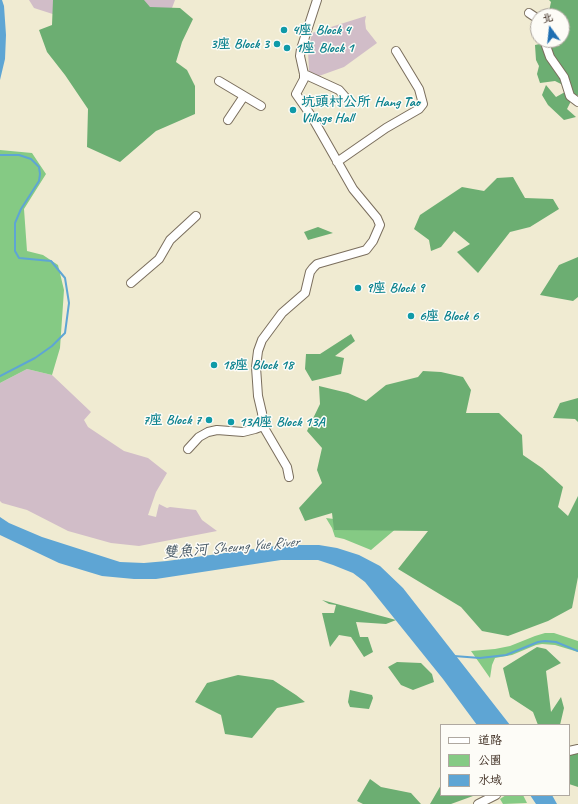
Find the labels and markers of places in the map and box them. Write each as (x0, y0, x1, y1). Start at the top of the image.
place label: 4座 Block 4 (292, 22, 351, 38)
marker: 4座 Block 4 (279, 25, 289, 35)
place label: 3座 Block 3 (210, 36, 269, 52)
marker: 3座 Block 3 (272, 39, 282, 49)
place label: 1座 Block 1 (295, 40, 354, 56)
marker: 1座 Block 1 (282, 43, 292, 53)
place label: 坑頭村公所 Hang Tao Village Hall (301, 94, 420, 126)
marker: 坑頭村公所 Hang Tao Village Hall (288, 105, 298, 115)
place label: 9座 Block 9 (366, 280, 424, 296)
marker: 9座 Block 9 (353, 283, 363, 293)
place label: 6座 Block 6 (419, 308, 478, 324)
marker: 6座 Block 6 (406, 311, 416, 321)
place label: 18座 Block 18 (222, 357, 293, 373)
marker: 18座 Block 18 (209, 360, 219, 370)
place label: 7座 Block 7 (142, 412, 201, 428)
place label: 13A座 Block 13A (239, 414, 325, 430)
marker: 7座 Block 7 (204, 415, 214, 425)
marker: 13A座 Block 13A (226, 417, 236, 427)

